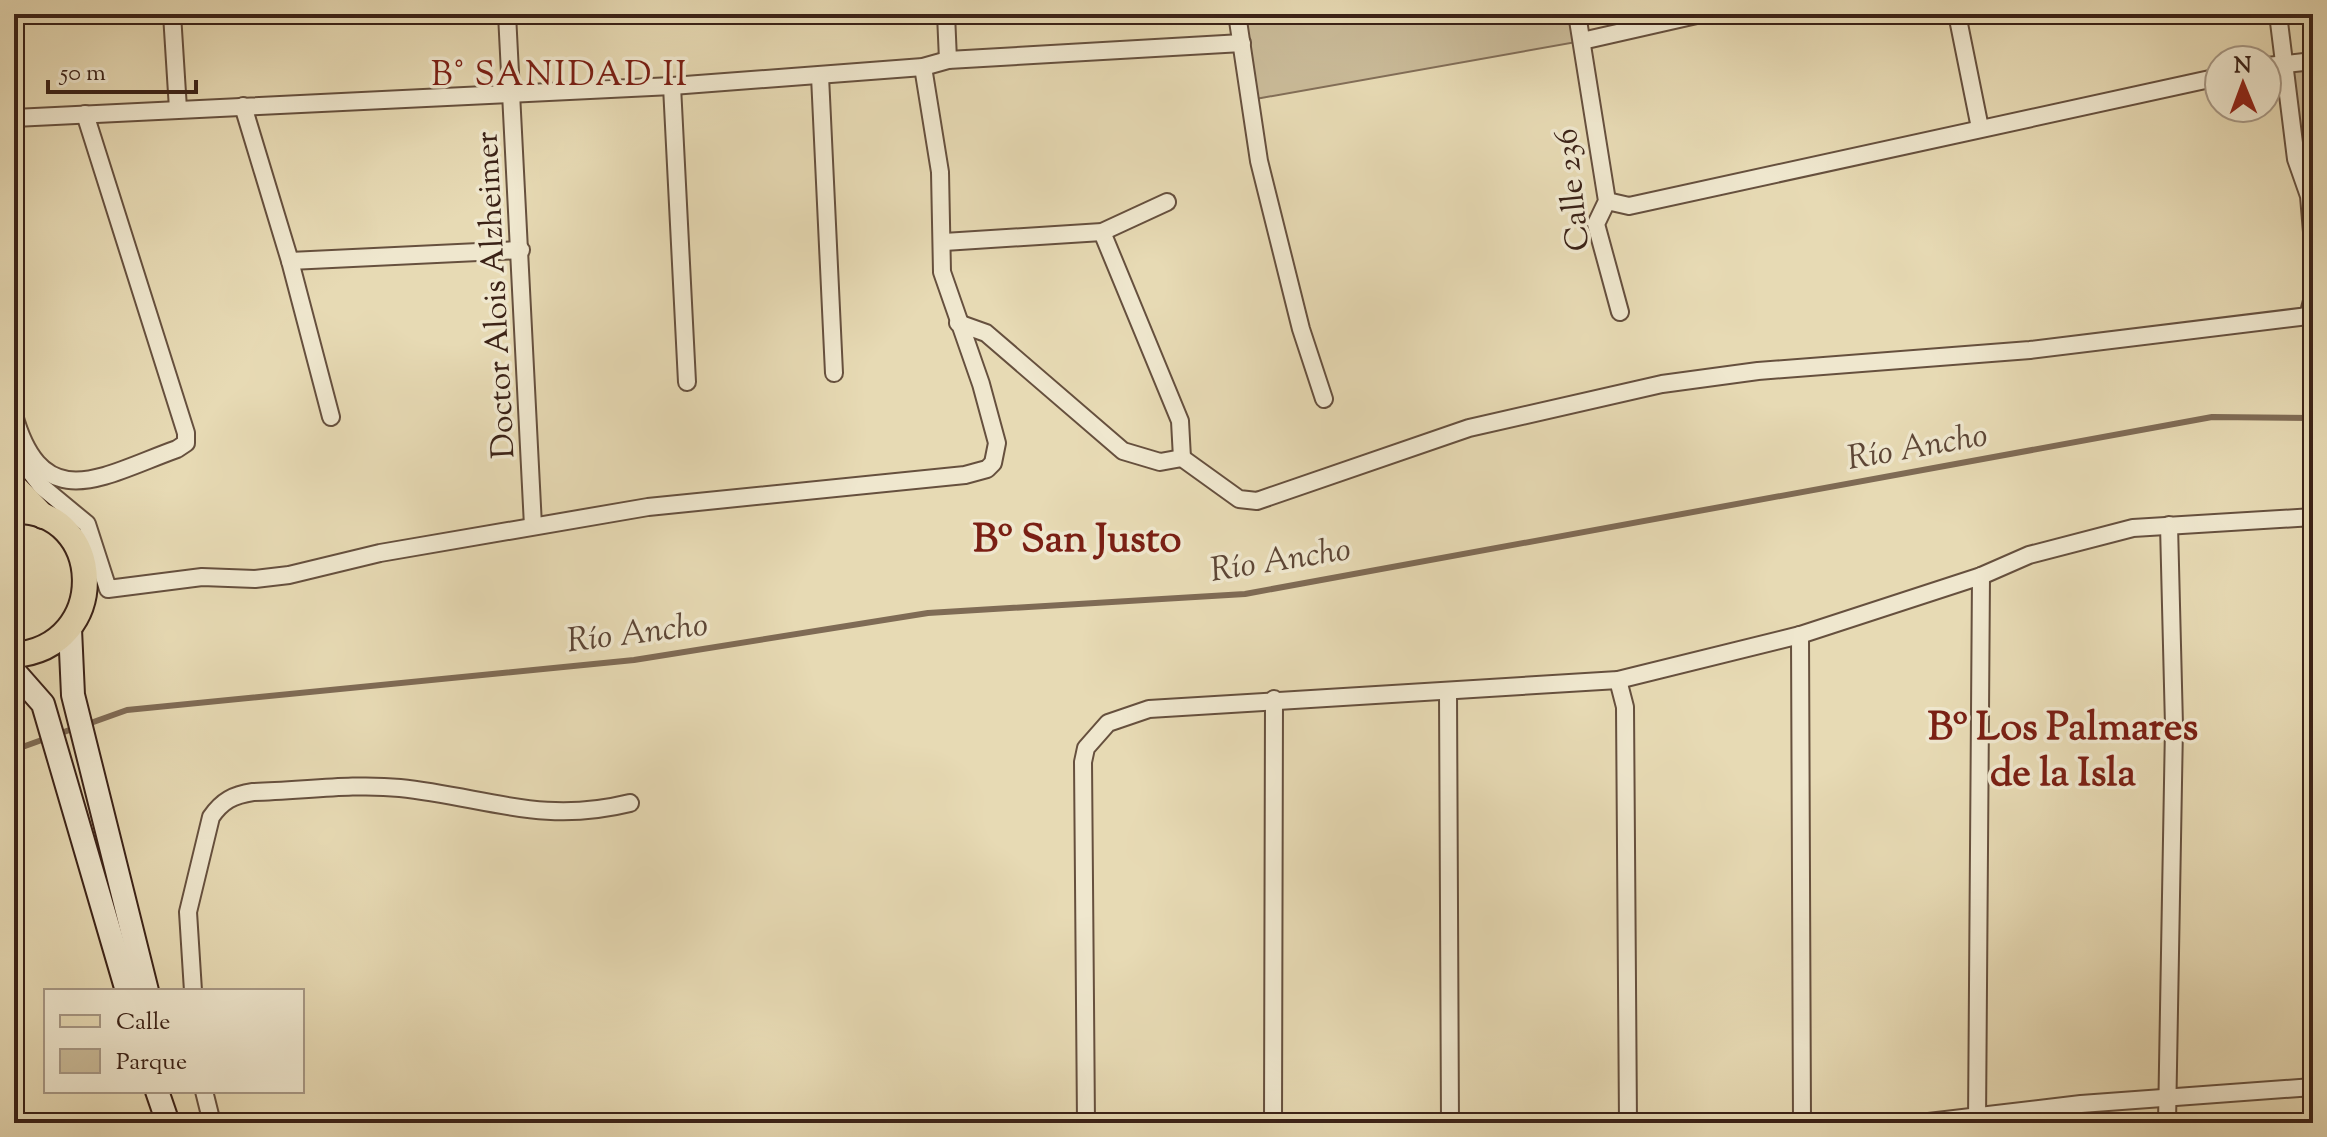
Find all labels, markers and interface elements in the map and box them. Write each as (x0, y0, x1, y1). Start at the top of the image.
scale bar (48, 44, 196, 94)
north arrow (2203, 44, 2283, 124)
text: N (2234, 51, 2252, 83)
district label: B° SANIDAD II (431, 52, 689, 101)
text: 50 m (58, 57, 106, 91)
street label: Calle 236 (1545, 126, 1603, 253)
street label: Doctor Alois Alzheimer (465, 130, 529, 460)
water label: Río Ancho (1844, 412, 1992, 485)
district label: Bº San Justo (973, 513, 1181, 570)
water label: Río Ancho (1207, 526, 1354, 597)
water label: Río Ancho (564, 602, 711, 667)
district label: Bº Los Palmares de la Isla (1928, 701, 2198, 804)
legend (44, 989, 304, 1093)
text: Calle (116, 1006, 170, 1040)
text: Parque (116, 1046, 187, 1080)

